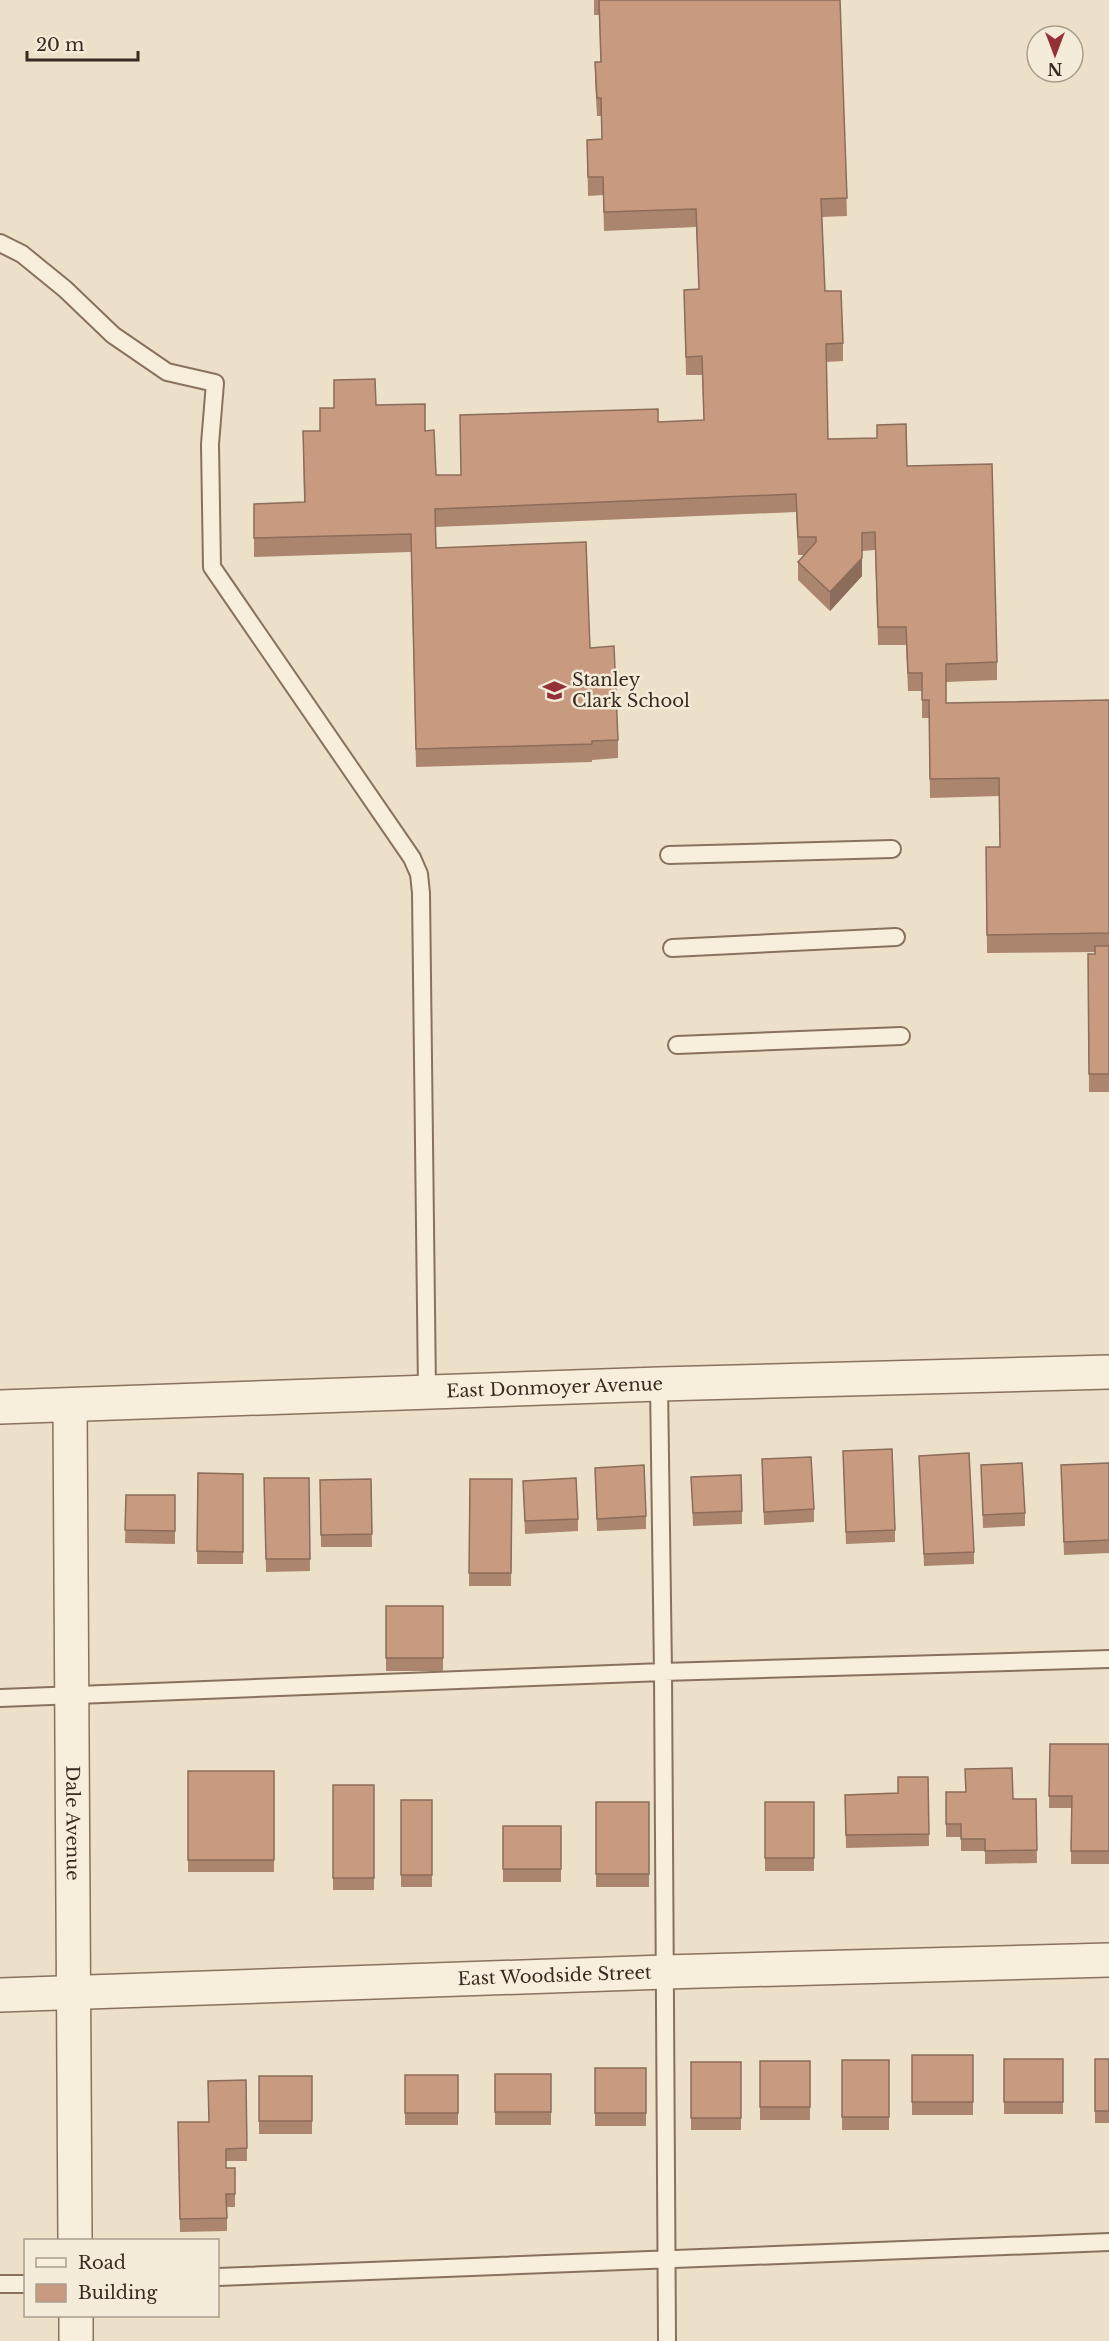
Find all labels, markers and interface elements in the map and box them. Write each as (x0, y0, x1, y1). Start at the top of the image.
scale bar (27, 24, 138, 62)
north arrow (1025, 24, 1085, 84)
text: 20 m (36, 34, 84, 56)
text: N (1047, 59, 1063, 79)
place label: Stanley Clark School (572, 669, 690, 712)
school or university icon: Stanley Clark School (541, 677, 567, 703)
street label: East Donmoyer Avenue (446, 1373, 663, 1402)
street label: Dale Avenue (61, 1765, 84, 1881)
street label: East Woodside Street (457, 1961, 652, 1990)
legend (24, 2239, 219, 2317)
text: Road (78, 2252, 126, 2274)
text: Building (78, 2282, 157, 2304)

